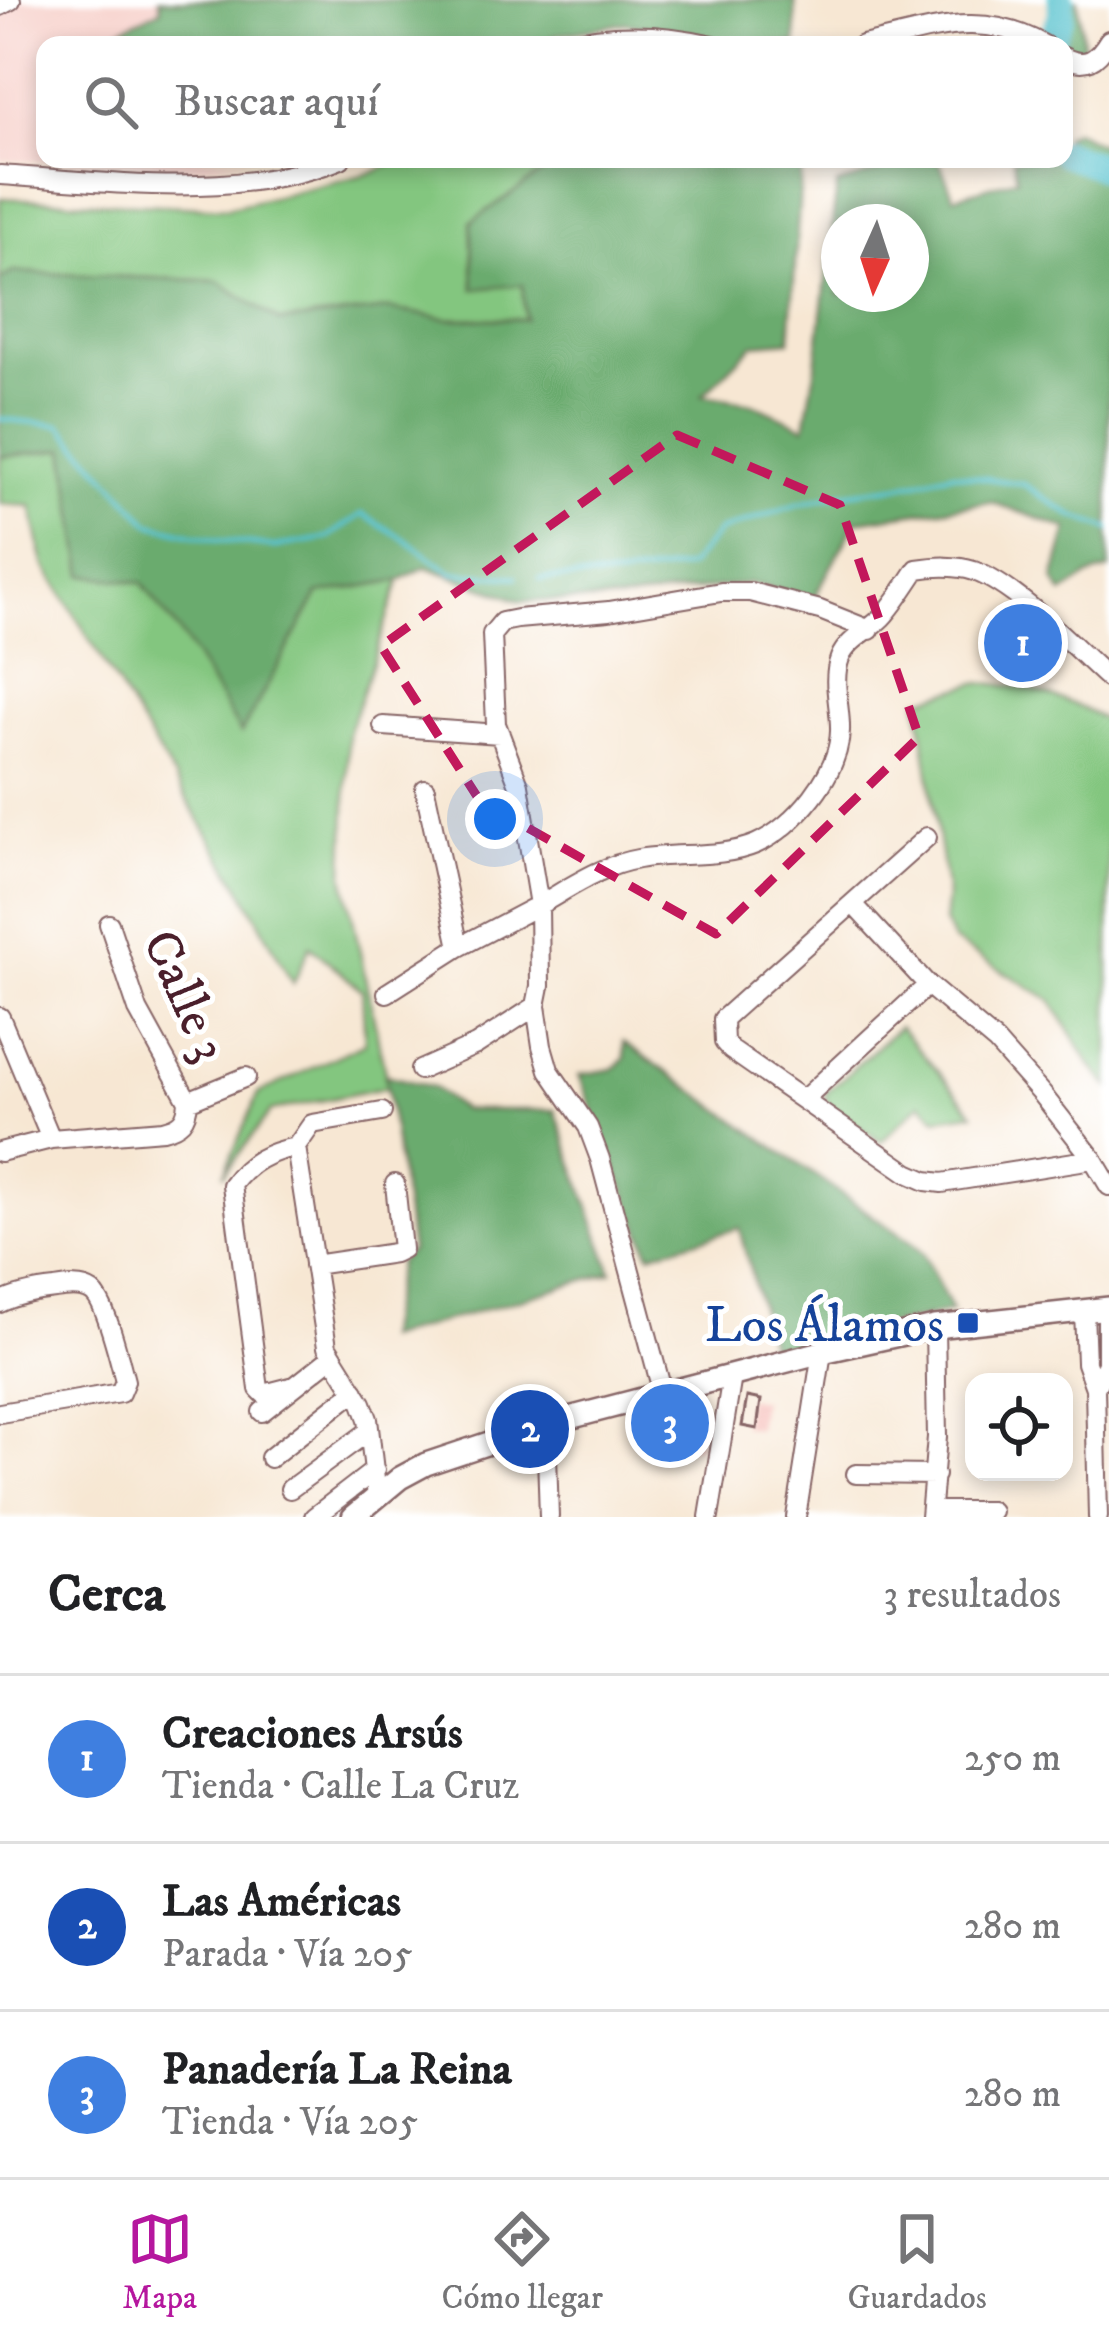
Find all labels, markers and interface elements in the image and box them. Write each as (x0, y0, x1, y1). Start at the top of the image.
search box (36, 36, 1073, 168)
icon: search (78, 69, 144, 135)
text: Buscar aquí (174, 74, 379, 130)
north arrow (821, 204, 929, 312)
pin: 1 (984, 598, 1062, 688)
your location (465, 789, 525, 849)
street label: Calle 3 (127, 921, 241, 1072)
place label: Los Álamos (705, 1294, 944, 1358)
marker: Los Álamos (955, 1310, 981, 1336)
map controls (965, 1373, 1073, 1481)
button: locate (965, 1373, 1073, 1481)
pin: 3 (631, 1378, 709, 1468)
pin: 2 (491, 1384, 569, 1474)
text: Cerca (48, 1563, 165, 1627)
text: 3 resultados (884, 1571, 1061, 1620)
text: Creaciones Arsús (162, 1706, 463, 1762)
text: 1 (80, 1734, 94, 1783)
text: 250 m (964, 1734, 1061, 1783)
text: Tienda · Calle La Cruz (162, 1762, 519, 1811)
text: Las Américas (162, 1874, 401, 1930)
text: 2 (77, 1902, 97, 1951)
text: 280 m (964, 1902, 1061, 1951)
text: Parada · Vía 205 (162, 1930, 413, 1979)
text: Panadería La Reina (162, 2042, 512, 2098)
text: 3 (80, 2070, 94, 2119)
text: 280 m (964, 2070, 1061, 2119)
text: Tienda · Vía 205 (162, 2098, 418, 2147)
tab: Mapa (122, 2206, 197, 2319)
tab: Cómo llegar (441, 2206, 603, 2319)
tab: Guardados (848, 2206, 987, 2319)

